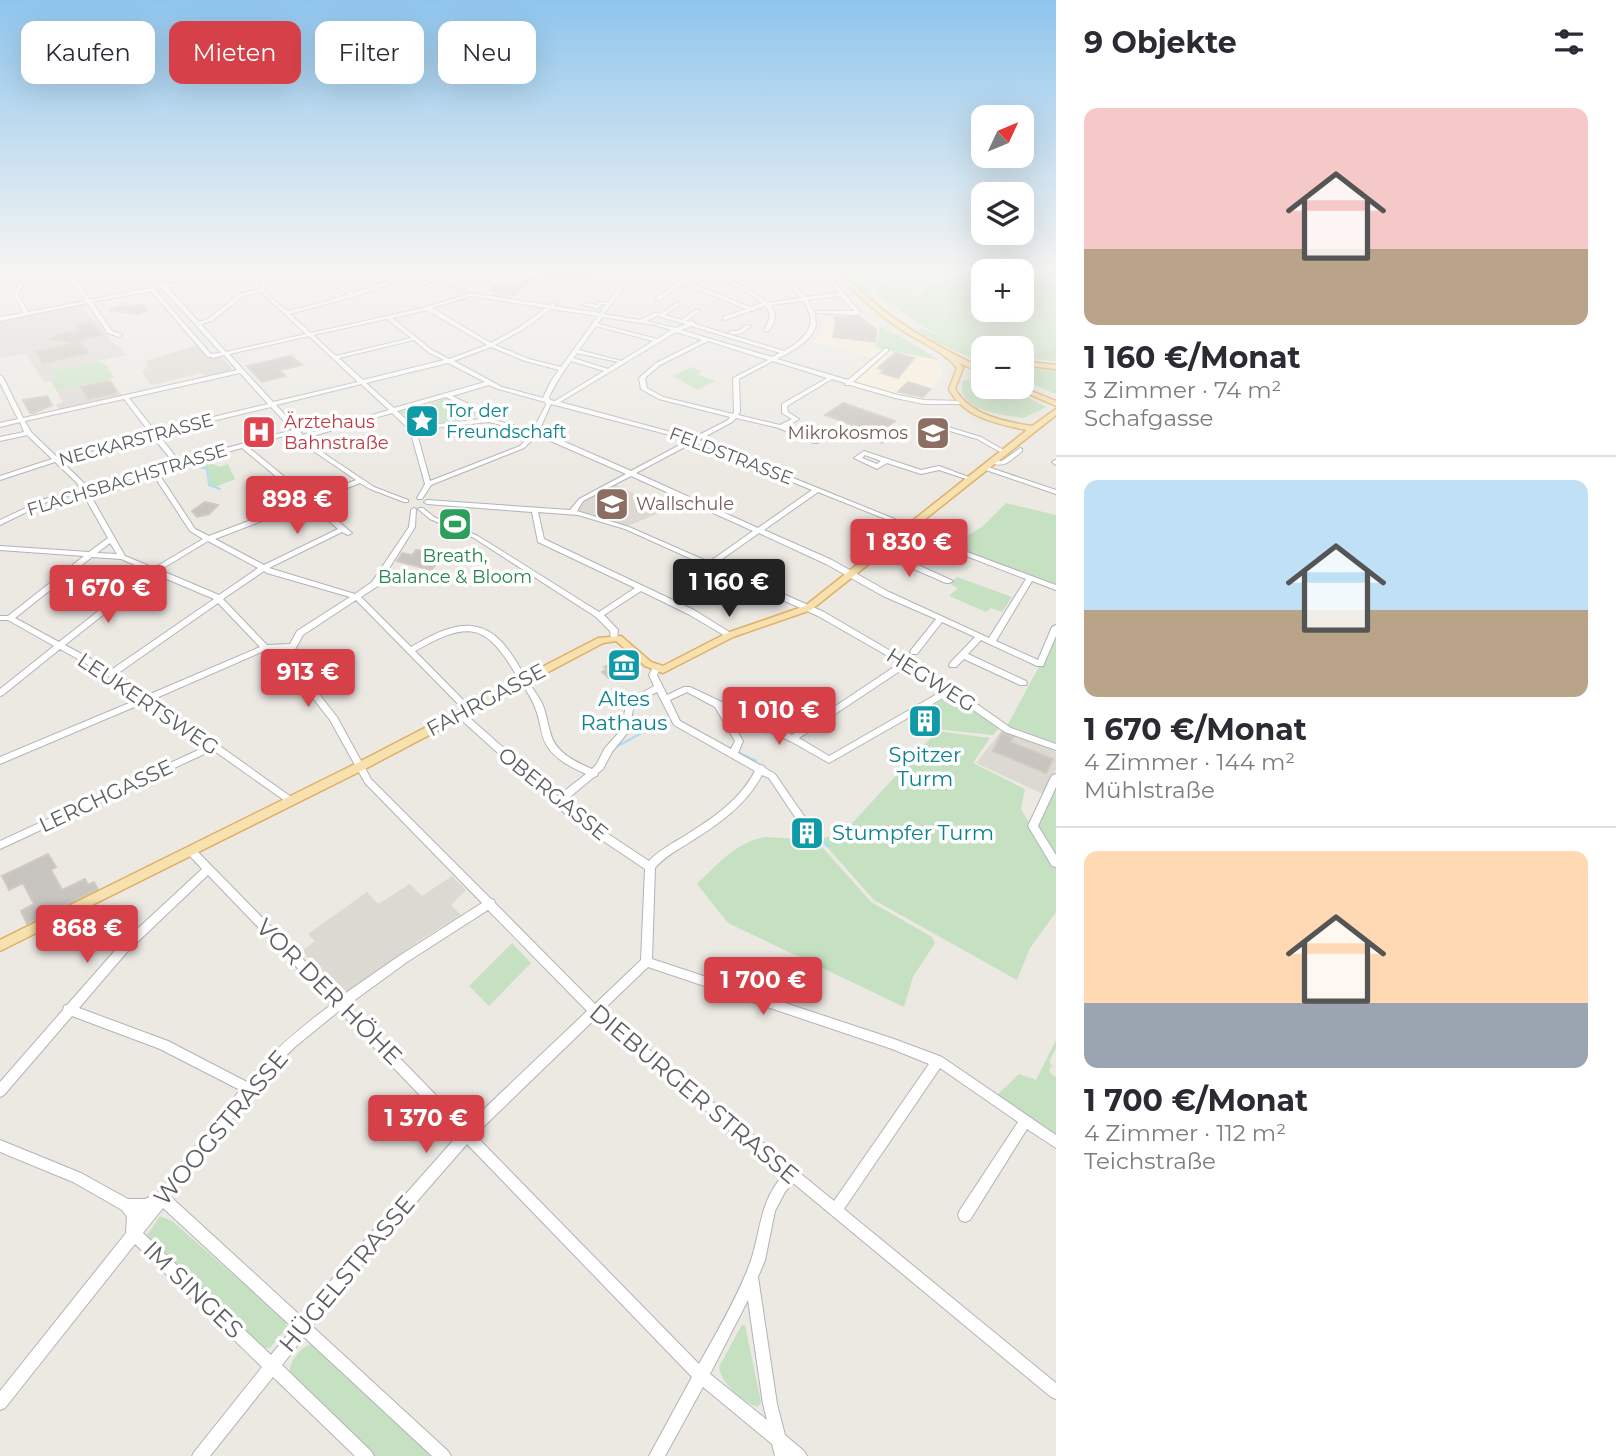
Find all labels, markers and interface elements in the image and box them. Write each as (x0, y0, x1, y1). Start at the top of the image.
chip: Kaufen (21, 21, 155, 84)
chip: Mieten (169, 21, 301, 84)
chip: Filter (315, 21, 424, 84)
chip: Neu (438, 21, 536, 84)
icon: filters (1550, 23, 1588, 61)
text: 9 Objekte (1084, 24, 1237, 61)
north arrow (971, 105, 1034, 168)
map controls (971, 105, 1034, 399)
icon: home (1273, 153, 1399, 279)
button: layers (971, 182, 1034, 245)
button: + (971, 259, 1034, 322)
button: − (971, 336, 1034, 399)
text: 1 160 €/Monat (1084, 339, 1301, 376)
text: 3 Zimmer · 74 m² (1084, 376, 1282, 404)
place label: Tor der Freundschaft (446, 400, 567, 443)
place icon: Tor der Freundschaft (403, 402, 441, 440)
text: Schafgasse (1084, 404, 1213, 432)
street label: NECKARSTRASSE (56, 409, 216, 471)
place label: Ärztehaus Bahnstraße (284, 411, 389, 454)
hospital icon: Ärztehaus Bahnstraße (240, 413, 278, 451)
school or university icon: Mikrokosmos (914, 414, 952, 452)
street label: FELDSTRASSE (666, 422, 796, 490)
place label: Mikrokosmos (787, 422, 908, 444)
street label: FLACHSBACHSTRASSE (24, 439, 230, 521)
pin: 898 € (248, 476, 346, 536)
text: 898 € (262, 485, 332, 513)
school or university icon: Wallschule (593, 485, 631, 523)
place label: Wallschule (636, 493, 734, 515)
sports icon: Breath, Balance & Bloom (436, 505, 474, 543)
pin: 1 830 € (844, 520, 974, 579)
icon: home (1273, 525, 1399, 651)
text: 1 830 € (866, 528, 952, 556)
place label: Breath, Balance & Bloom (378, 545, 532, 588)
pin: 1 160 € (664, 560, 794, 619)
pin: 1 670 € (43, 566, 173, 625)
text: 1 160 € (689, 568, 769, 596)
text: 1 670 € (66, 574, 150, 602)
street label: HEGWEG (882, 642, 981, 717)
museum icon: Altes Rathaus (605, 646, 643, 684)
street label: LEUKERTSWEG (73, 647, 224, 760)
pin: 913 € (259, 650, 357, 709)
text: 913 € (277, 658, 339, 686)
street label: FAHRGASSE (422, 658, 550, 741)
place label: Altes Rathaus (581, 686, 667, 735)
pin: 1 010 € (714, 688, 844, 747)
text: 1 010 € (739, 696, 819, 724)
building icon: Spitzer Turm (906, 702, 944, 740)
text: 1 670 €/Monat (1084, 711, 1307, 748)
street label: OBERGASSE (493, 742, 613, 845)
place label: Spitzer Turm (889, 742, 961, 791)
text: 4 Zimmer · 144 m² (1084, 748, 1295, 776)
street label: LERCHGASSE (35, 754, 177, 837)
text: Mühlstraße (1084, 776, 1215, 804)
building icon: Stumpfer Turm (788, 814, 826, 852)
place label: Stumpfer Turm (832, 820, 994, 845)
icon: home (1273, 896, 1399, 1022)
pin: 868 € (38, 906, 136, 965)
street label: VOR DER HÖHE (250, 913, 408, 1071)
text: 868 € (52, 914, 122, 942)
pin: 1 700 € (698, 958, 828, 1017)
text: 1 700 € (720, 966, 806, 994)
street label: DIEBURGER STRASSE (584, 998, 805, 1190)
street label: WOOGSTRASSE (147, 1044, 294, 1211)
text: 1 700 €/Monat (1084, 1082, 1308, 1119)
pin: 1 370 € (361, 1096, 491, 1155)
text: 1 370 € (384, 1104, 468, 1132)
text: 4 Zimmer · 112 m² (1084, 1119, 1286, 1147)
text: Teichstraße (1084, 1147, 1216, 1175)
street label: HÜGELSTRASSE (273, 1189, 421, 1358)
street label: IM SINGES (137, 1235, 249, 1344)

